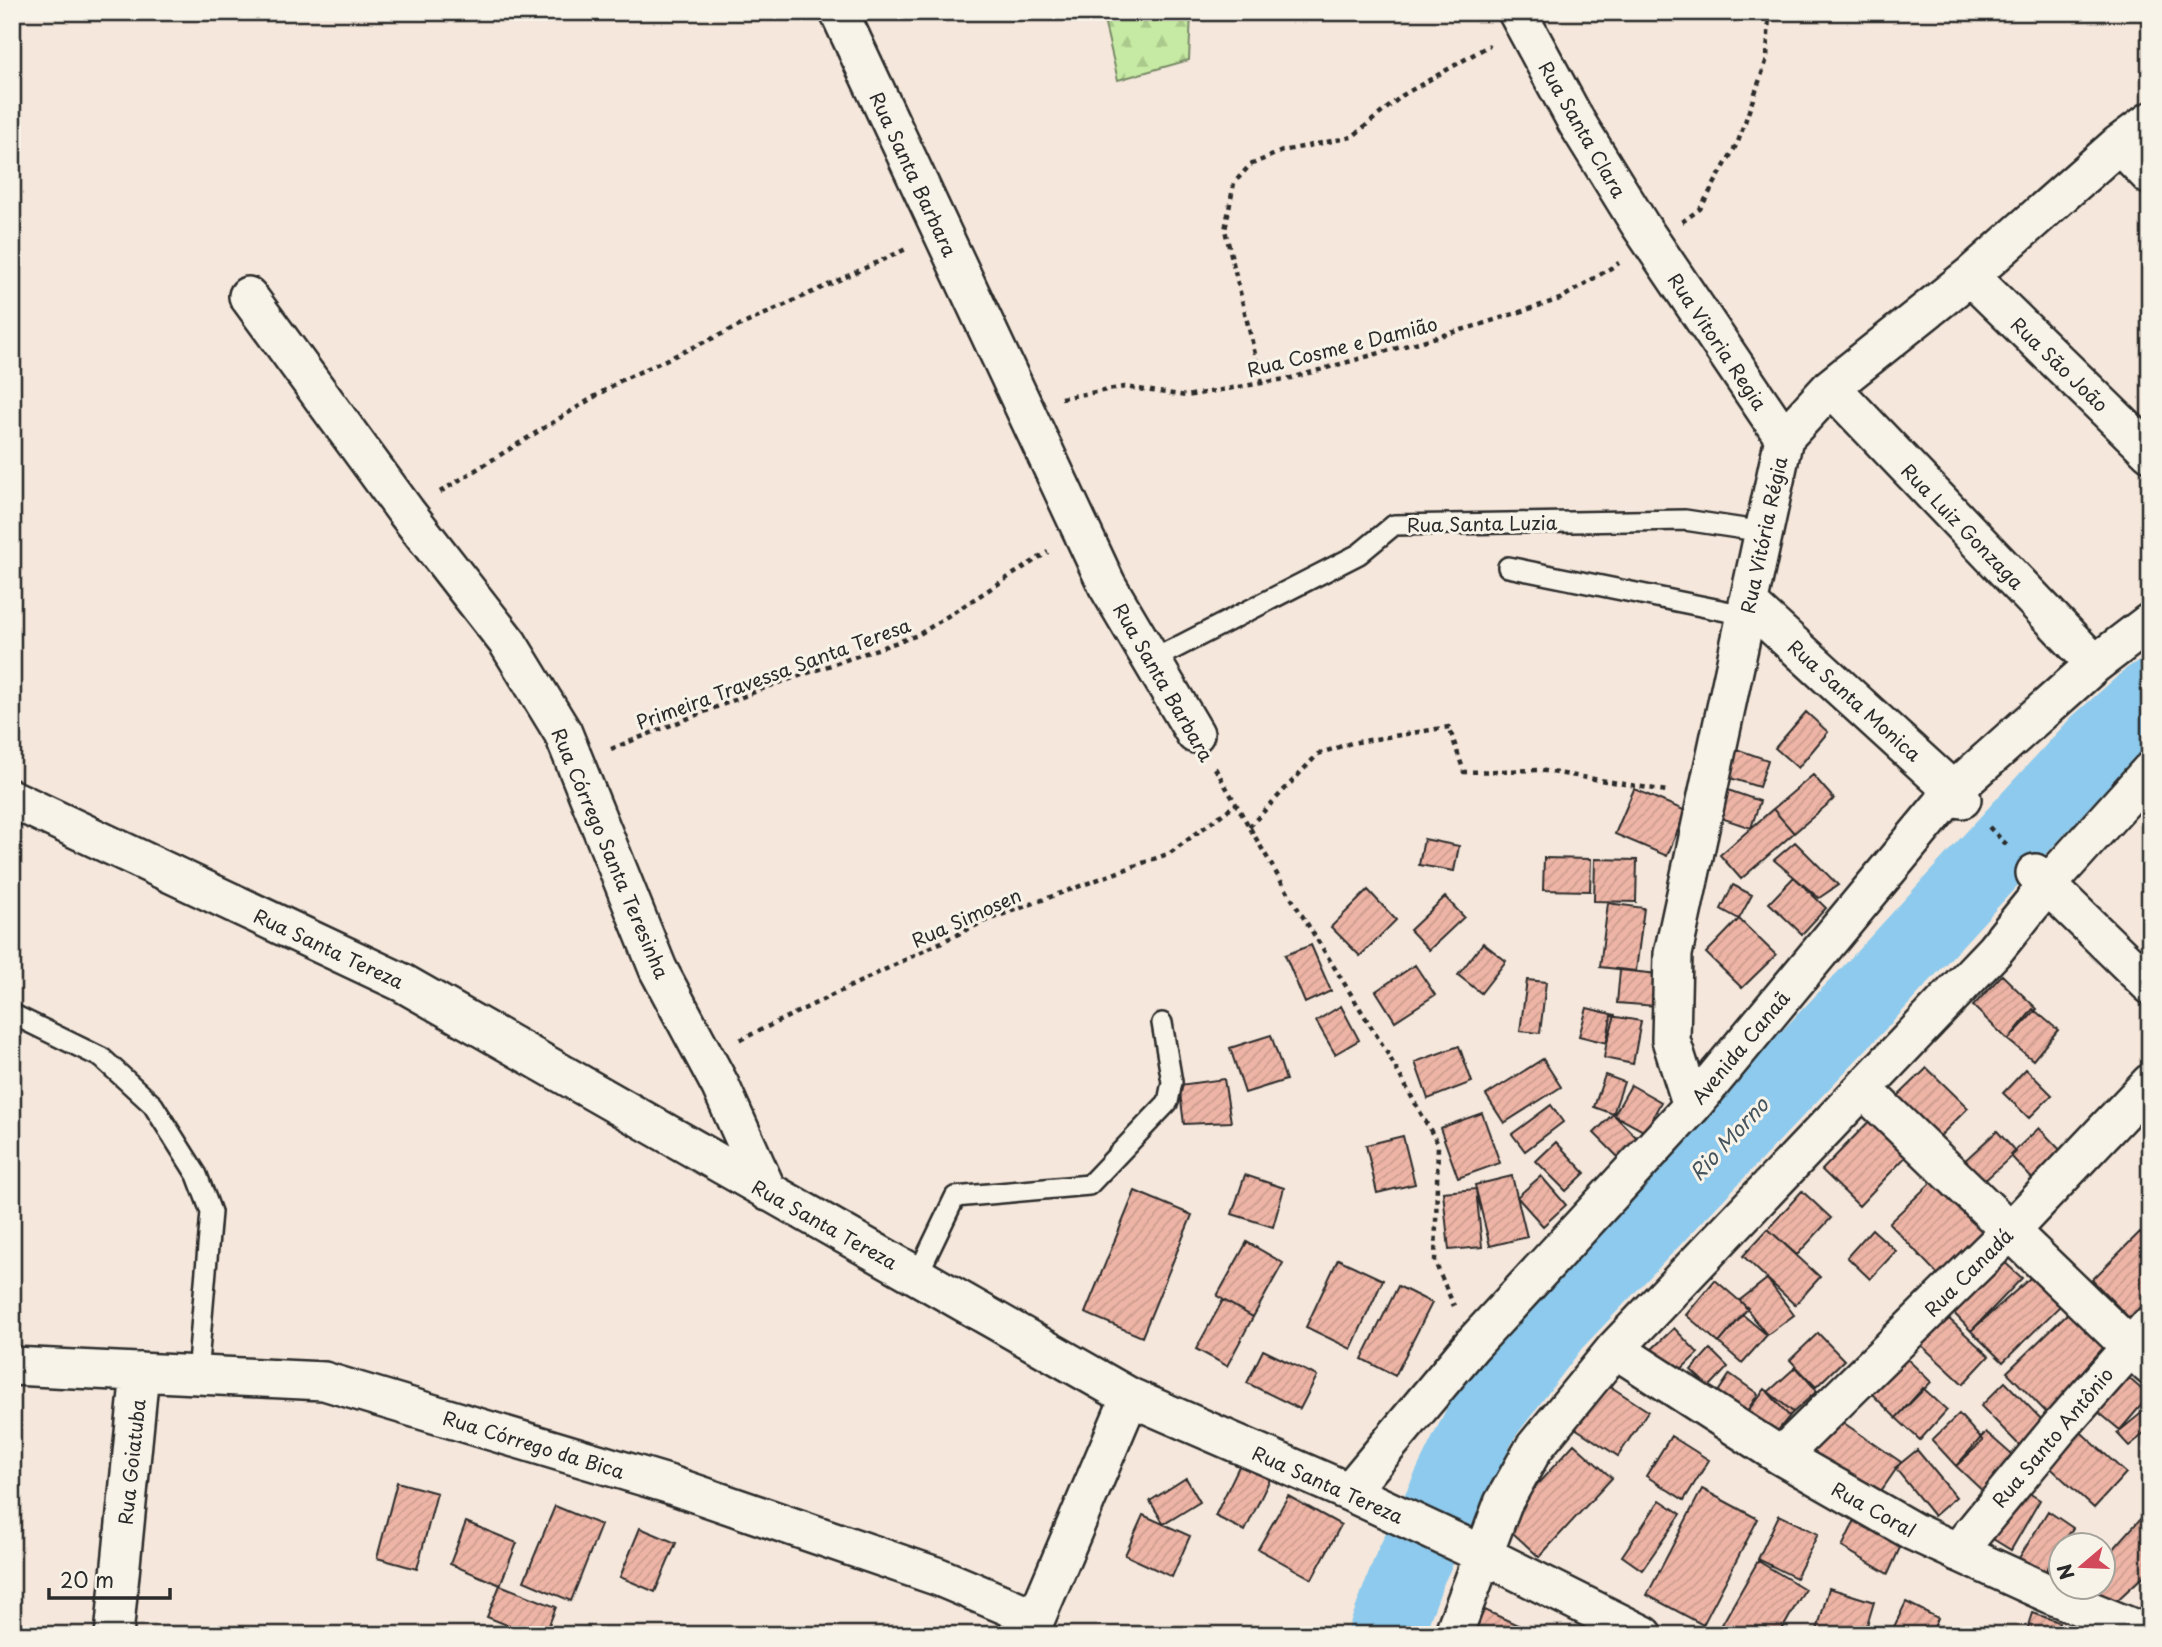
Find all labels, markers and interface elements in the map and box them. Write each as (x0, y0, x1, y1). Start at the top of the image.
street label: Rua Santa Clara (1532, 55, 1634, 203)
street label: Rua Santa Barbara (863, 87, 965, 261)
street label: Rua Vitoria Regia (1662, 267, 1775, 415)
street label: Rua Cosme e Damião (1244, 309, 1440, 383)
street label: Rua São João (2005, 310, 2115, 418)
street label: Rua Vitória Régia (1733, 453, 1793, 616)
street label: Rua Luiz Gonzaga (1895, 457, 2031, 595)
street label: Rua Santa Luzia (1406, 508, 1558, 538)
street label: Rua Santa Barbara (1107, 597, 1221, 767)
street label: Primeira Travessa Santa Teresa (632, 610, 914, 736)
street label: Rua Santa Monica (1782, 633, 1928, 768)
street label: Rua Córrego Santa Teresinha (545, 723, 677, 983)
street label: Rua Simosen (907, 880, 1025, 954)
street label: Rua Santa Tereza (249, 901, 409, 995)
street label: Avenida Canaã (1684, 984, 1796, 1110)
water label: Rio Morno (1681, 1088, 1776, 1187)
street label: Rua Santa Tereza (747, 1172, 903, 1276)
street label: Rua Canadá (1917, 1221, 2019, 1323)
street label: Rua Santo Antônio (1985, 1361, 2119, 1513)
street label: Rua Goiatuba (110, 1397, 152, 1526)
street label: Rua Córrego da Bica (440, 1403, 628, 1485)
street label: Rua Santa Tereza (1248, 1438, 1408, 1530)
street label: Rua Coral (1827, 1474, 1921, 1544)
north arrow (2046, 1532, 2116, 1602)
scale bar (49, 1556, 170, 1600)
text: N (2049, 1560, 2081, 1584)
text: 20 m (60, 1563, 114, 1595)

